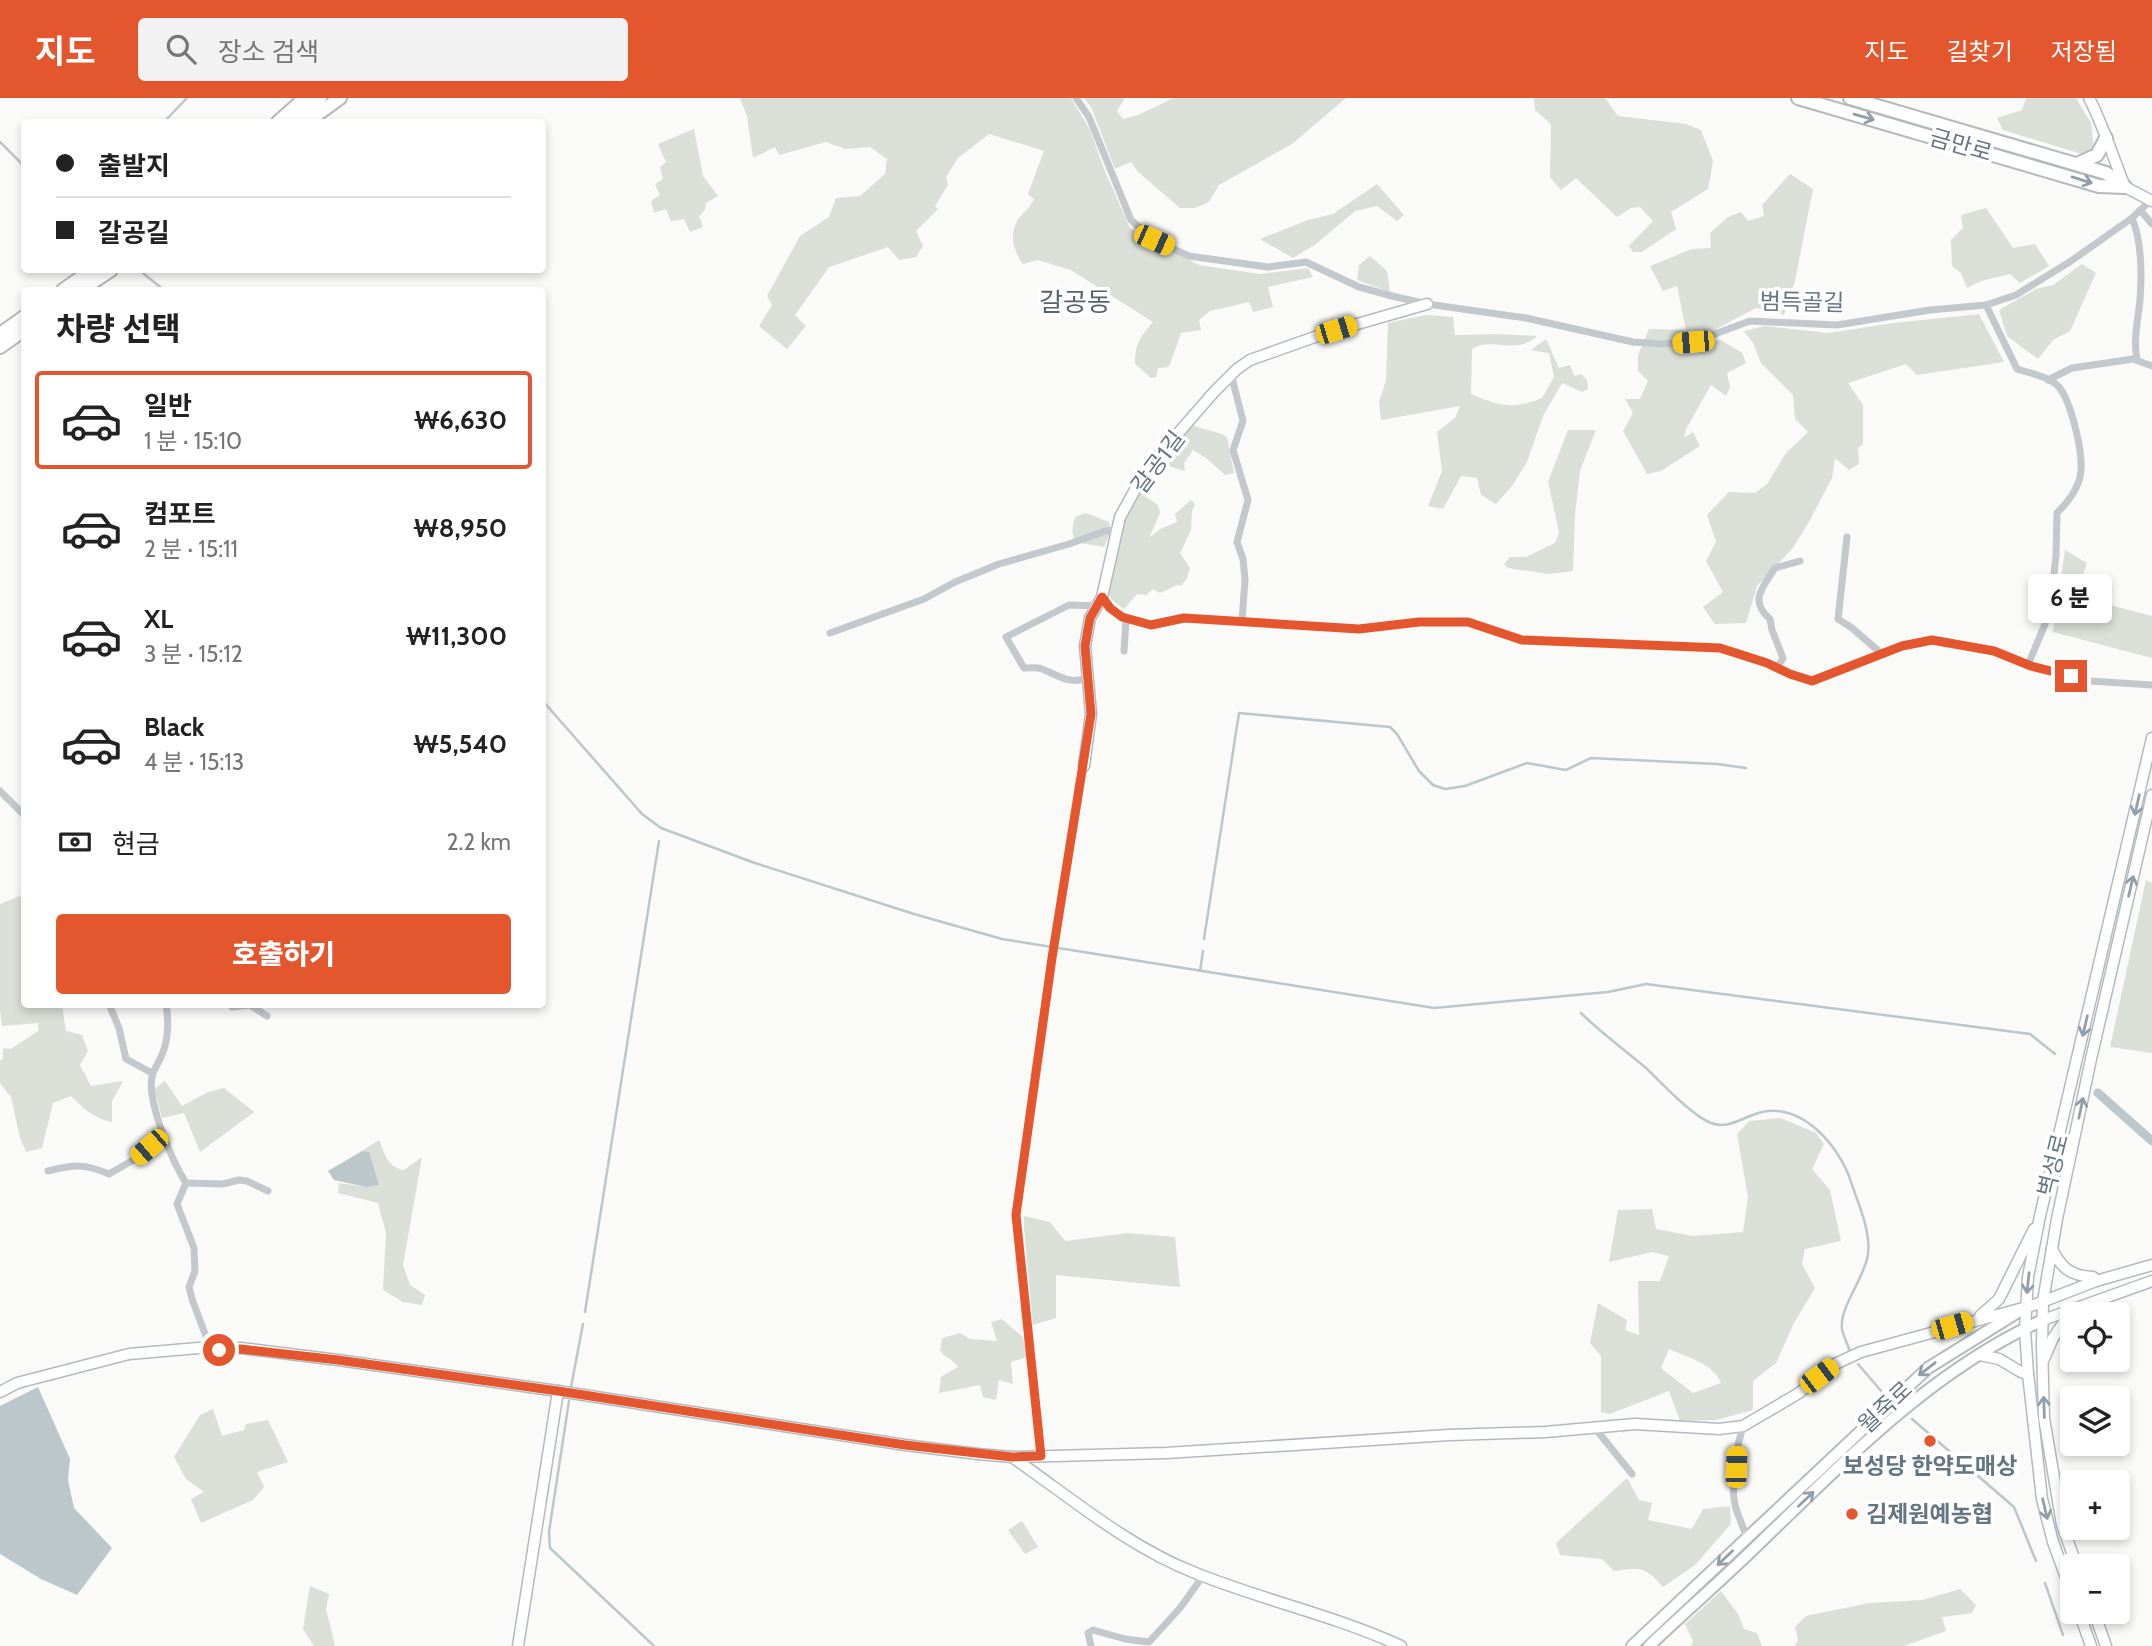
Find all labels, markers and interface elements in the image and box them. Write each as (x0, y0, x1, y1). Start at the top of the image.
search box (138, 18, 628, 81)
icon: search (162, 30, 200, 68)
text: 지도 (35, 31, 96, 71)
text: 장소 검색 (218, 36, 319, 68)
text: 지도 (1864, 37, 1909, 66)
text: 길찾기 (1947, 37, 2013, 66)
text: 저장됨 (2051, 37, 2117, 66)
one-way arrow (1852, 111, 1875, 124)
street label: 금만로 (1927, 123, 1995, 167)
text: 출발지 (98, 150, 170, 182)
one-way arrow (2071, 175, 2093, 188)
text: 갈공길 (98, 217, 170, 249)
car (1131, 222, 1178, 258)
district label: 갈공동 (1039, 286, 1111, 318)
street label: 범득골길 (1759, 287, 1845, 317)
text: 차량 선택 (56, 309, 181, 348)
car (1313, 314, 1360, 346)
car (1672, 330, 1715, 354)
icon: car (60, 389, 123, 452)
text: 일반 (144, 390, 192, 422)
text: ₩6,630 (414, 404, 507, 436)
street label: 갈공1길 (1125, 425, 1191, 499)
text: 1 분 · 15:10 (144, 427, 242, 455)
icon: car (60, 497, 123, 560)
text: 컴포트 (144, 498, 216, 530)
text: ₩8,950 (414, 512, 507, 544)
text: 2 분 · 15:11 (144, 535, 238, 563)
callout: 6 분 (2029, 574, 2113, 624)
text: 6 분 (2050, 584, 2090, 612)
text: XL (144, 603, 173, 635)
icon: car (60, 605, 123, 668)
text: ₩11,300 (406, 620, 507, 652)
text: 3 분 · 15:12 (144, 640, 243, 668)
route end (2055, 660, 2087, 692)
text: Black (144, 711, 204, 743)
icon: car (60, 713, 123, 776)
text: ₩5,540 (413, 728, 507, 760)
text: 4 분 · 15:13 (144, 748, 244, 776)
one-way arrow (2129, 793, 2143, 816)
icon: cash (56, 823, 94, 861)
text: 현금 (112, 828, 160, 860)
text: 2.2 km (446, 828, 511, 856)
one-way arrow (2125, 875, 2138, 898)
button: 호출하기 (56, 914, 511, 994)
one-way arrow (2078, 1014, 2091, 1037)
one-way arrow (2075, 1097, 2089, 1120)
car (127, 1125, 172, 1169)
street label: 벽성로 (2032, 1131, 2074, 1199)
one-way arrow (2021, 1272, 2034, 1294)
map controls (2060, 1302, 2130, 1624)
button: locate (2060, 1302, 2130, 1372)
car (1929, 1310, 1976, 1342)
route start (203, 1334, 235, 1366)
car (1796, 1355, 1843, 1397)
one-way arrow (1918, 1362, 1937, 1377)
street label: 월죽로 (1852, 1375, 1918, 1439)
button: layers (2060, 1386, 2130, 1456)
one-way arrow (2037, 1396, 2050, 1419)
marker: 보성당 한약도매상 (1922, 1433, 1938, 1449)
car (1725, 1446, 1748, 1488)
place label: 보성당 한약도매상 (1843, 1452, 2017, 1480)
button: + (2060, 1470, 2130, 1540)
one-way arrow (1797, 1490, 1814, 1507)
one-way arrow (2039, 1497, 2052, 1520)
place label: 김제원예농협 (1866, 1500, 1993, 1528)
marker: 김제원예농협 (1844, 1506, 1860, 1522)
one-way arrow (1716, 1550, 1734, 1566)
button: − (2060, 1554, 2130, 1624)

